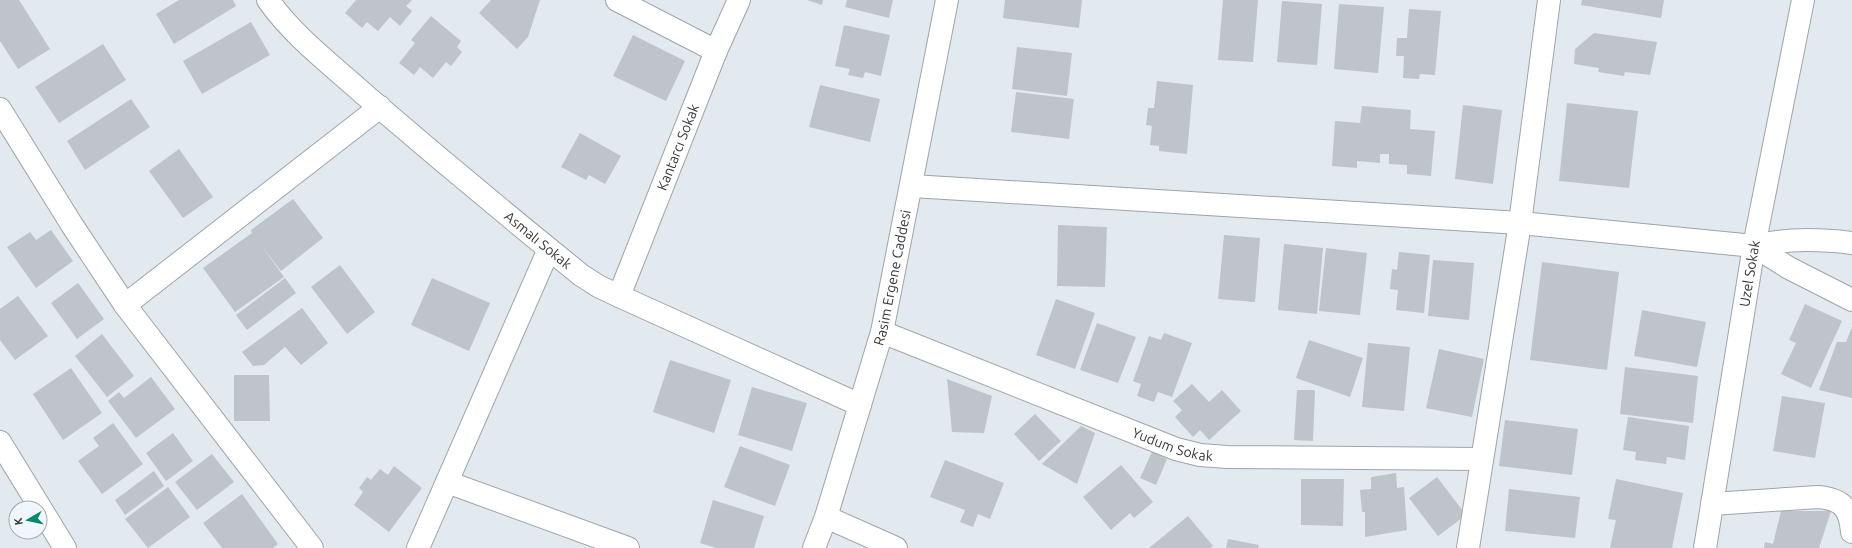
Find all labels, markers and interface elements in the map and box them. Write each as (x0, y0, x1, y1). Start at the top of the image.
street label: Kantarcı Sokak (654, 102, 702, 193)
street label: Asmalı Sokak (501, 208, 575, 272)
street label: Rasim Ergene Caddesi (870, 208, 914, 347)
street label: Uzel Sokak (1736, 239, 1763, 308)
street label: Yudum Sokak (1130, 424, 1213, 464)
north arrow (8, 500, 48, 540)
text: K (12, 516, 25, 526)

